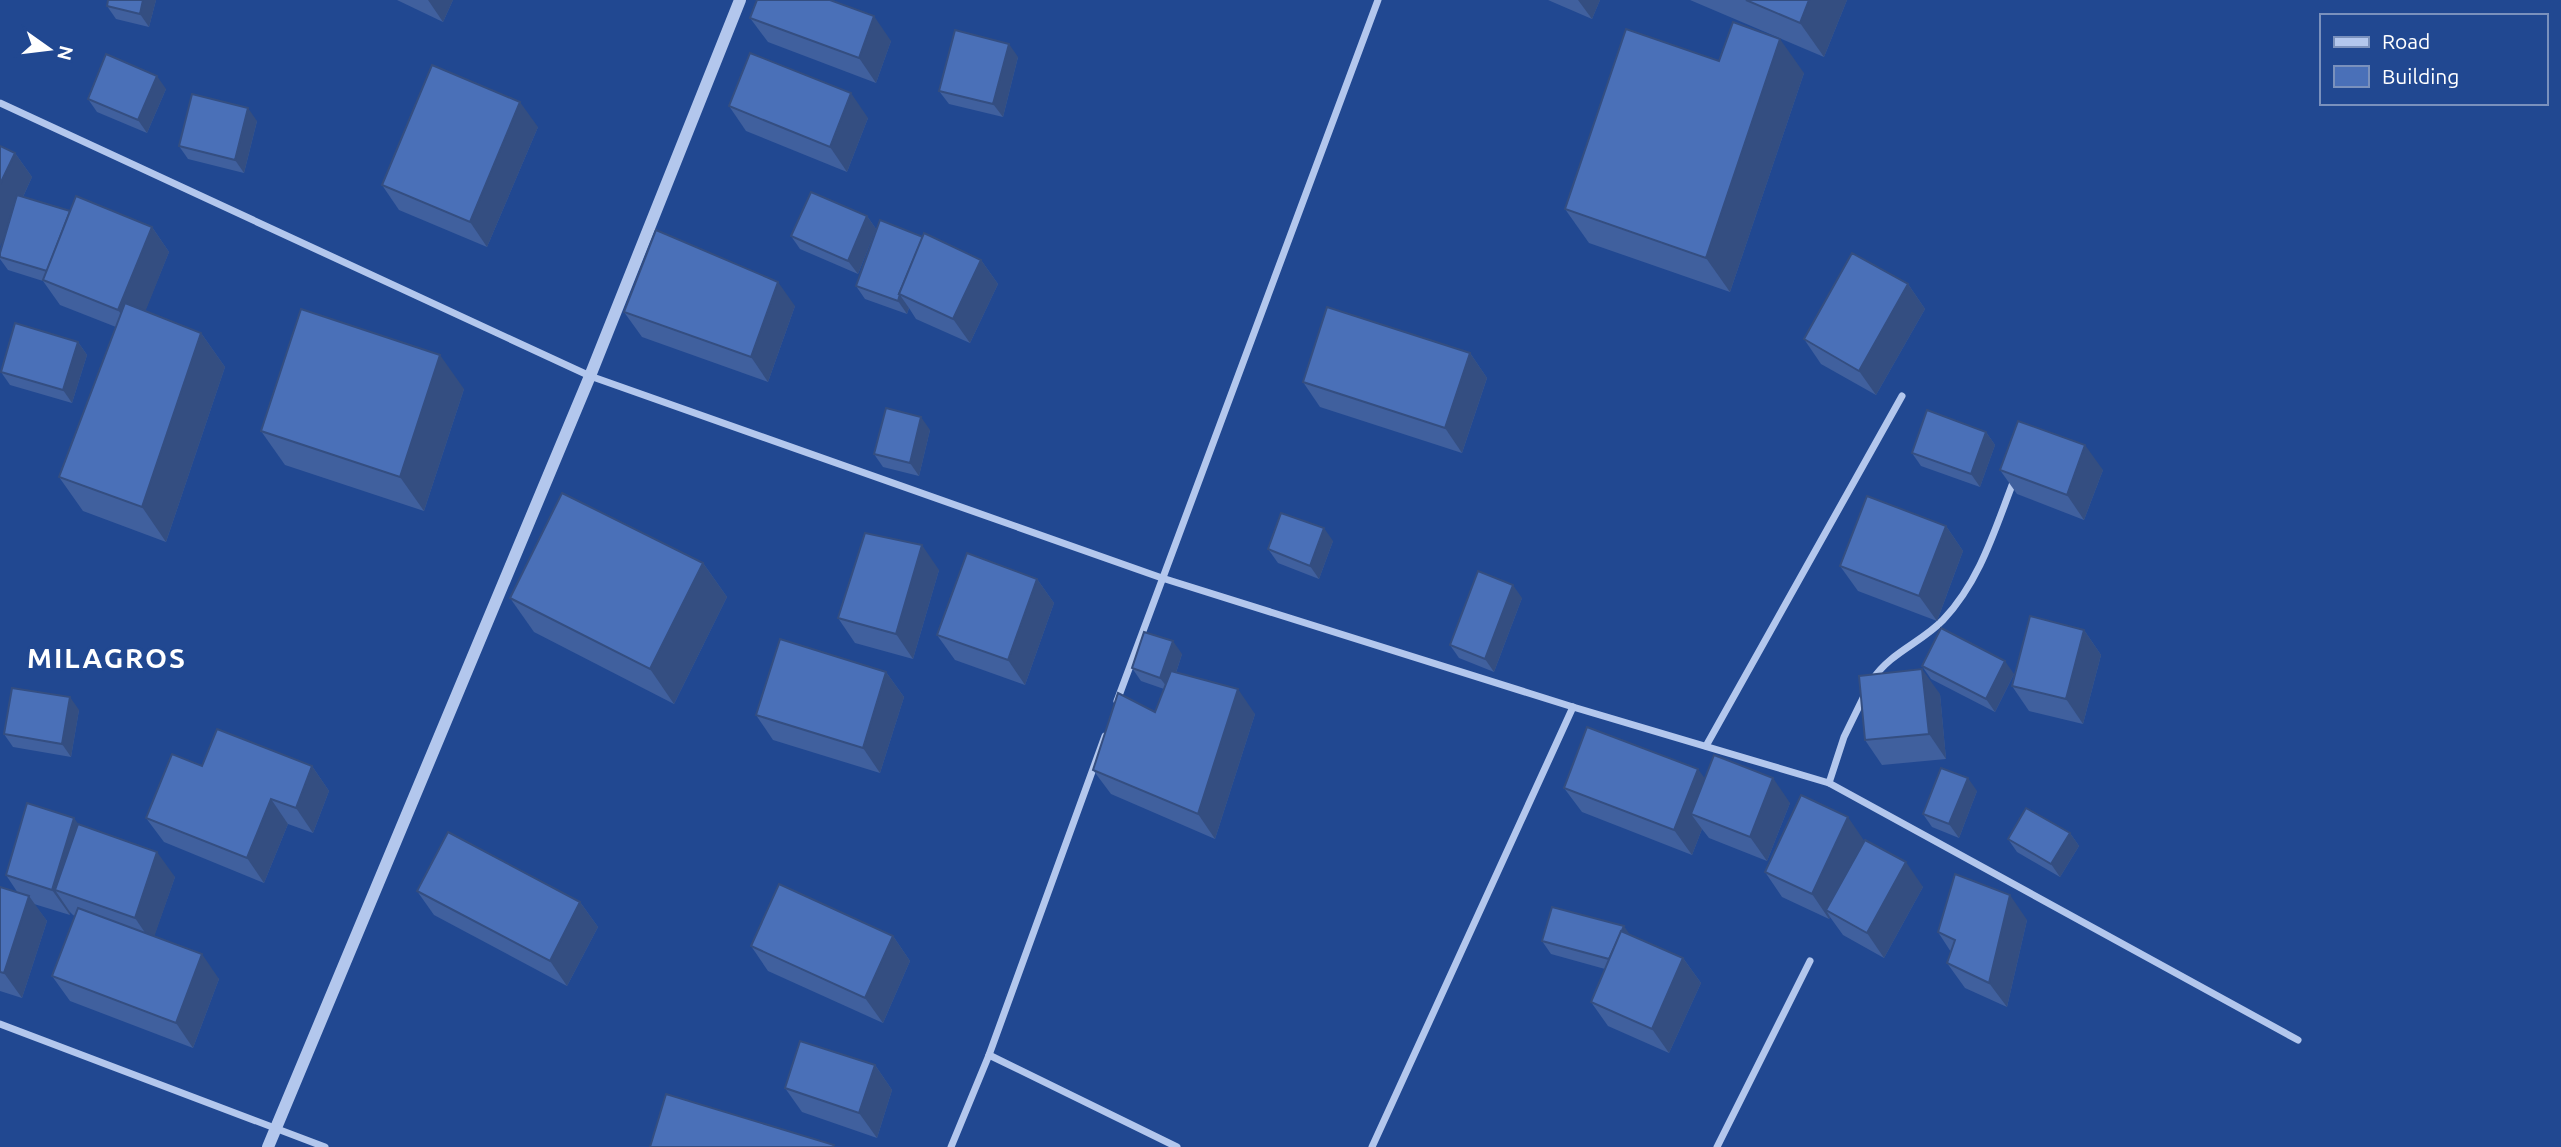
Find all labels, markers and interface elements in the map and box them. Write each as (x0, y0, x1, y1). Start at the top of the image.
north arrow (14, 14, 84, 84)
legend (2320, 14, 2547, 105)
text: Road (2382, 29, 2430, 53)
text: N (53, 44, 78, 63)
text: Building (2382, 64, 2459, 88)
district label: MILAGROS (27, 642, 187, 673)

